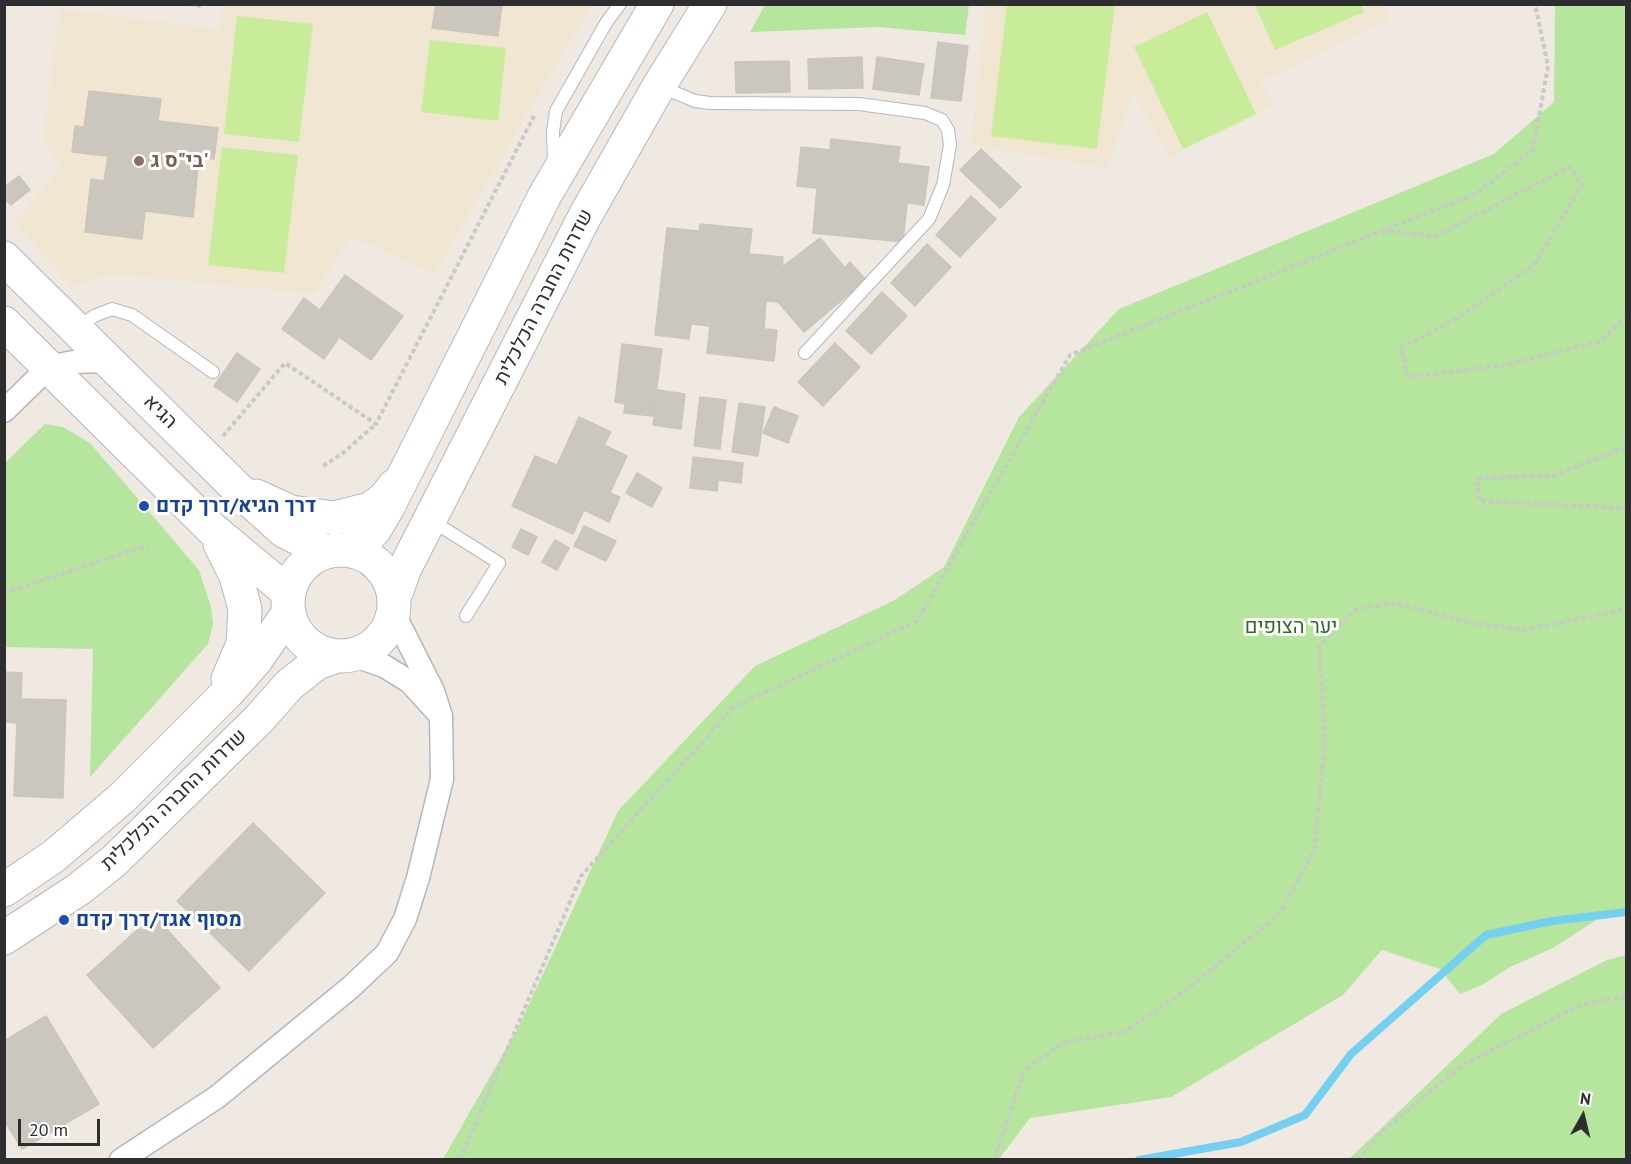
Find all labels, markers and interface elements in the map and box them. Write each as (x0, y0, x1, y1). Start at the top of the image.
place label: בי"ס ג' (151, 149, 208, 173)
marker: בי"ס ג' (132, 154, 146, 168)
street label: שדרות החברה הכלכלית (489, 205, 599, 389)
street label: הגיא (138, 390, 182, 434)
place label: דרך הגיא/דרך קדם (156, 494, 316, 518)
marker: דרך הגיא/דרך קדם (137, 499, 151, 513)
park label: יער הצופים (1245, 615, 1337, 639)
street label: שדרות החברה הכלכלית (96, 724, 252, 876)
place label: מסוף אגד/דרך קדם (76, 908, 242, 932)
marker: מסוף אגד/דרך קדם (57, 913, 71, 927)
north arrow (1553, 1086, 1613, 1146)
text: N (1579, 1088, 1592, 1109)
scale bar (21, 1107, 104, 1145)
text: 20 m (29, 1118, 68, 1141)

